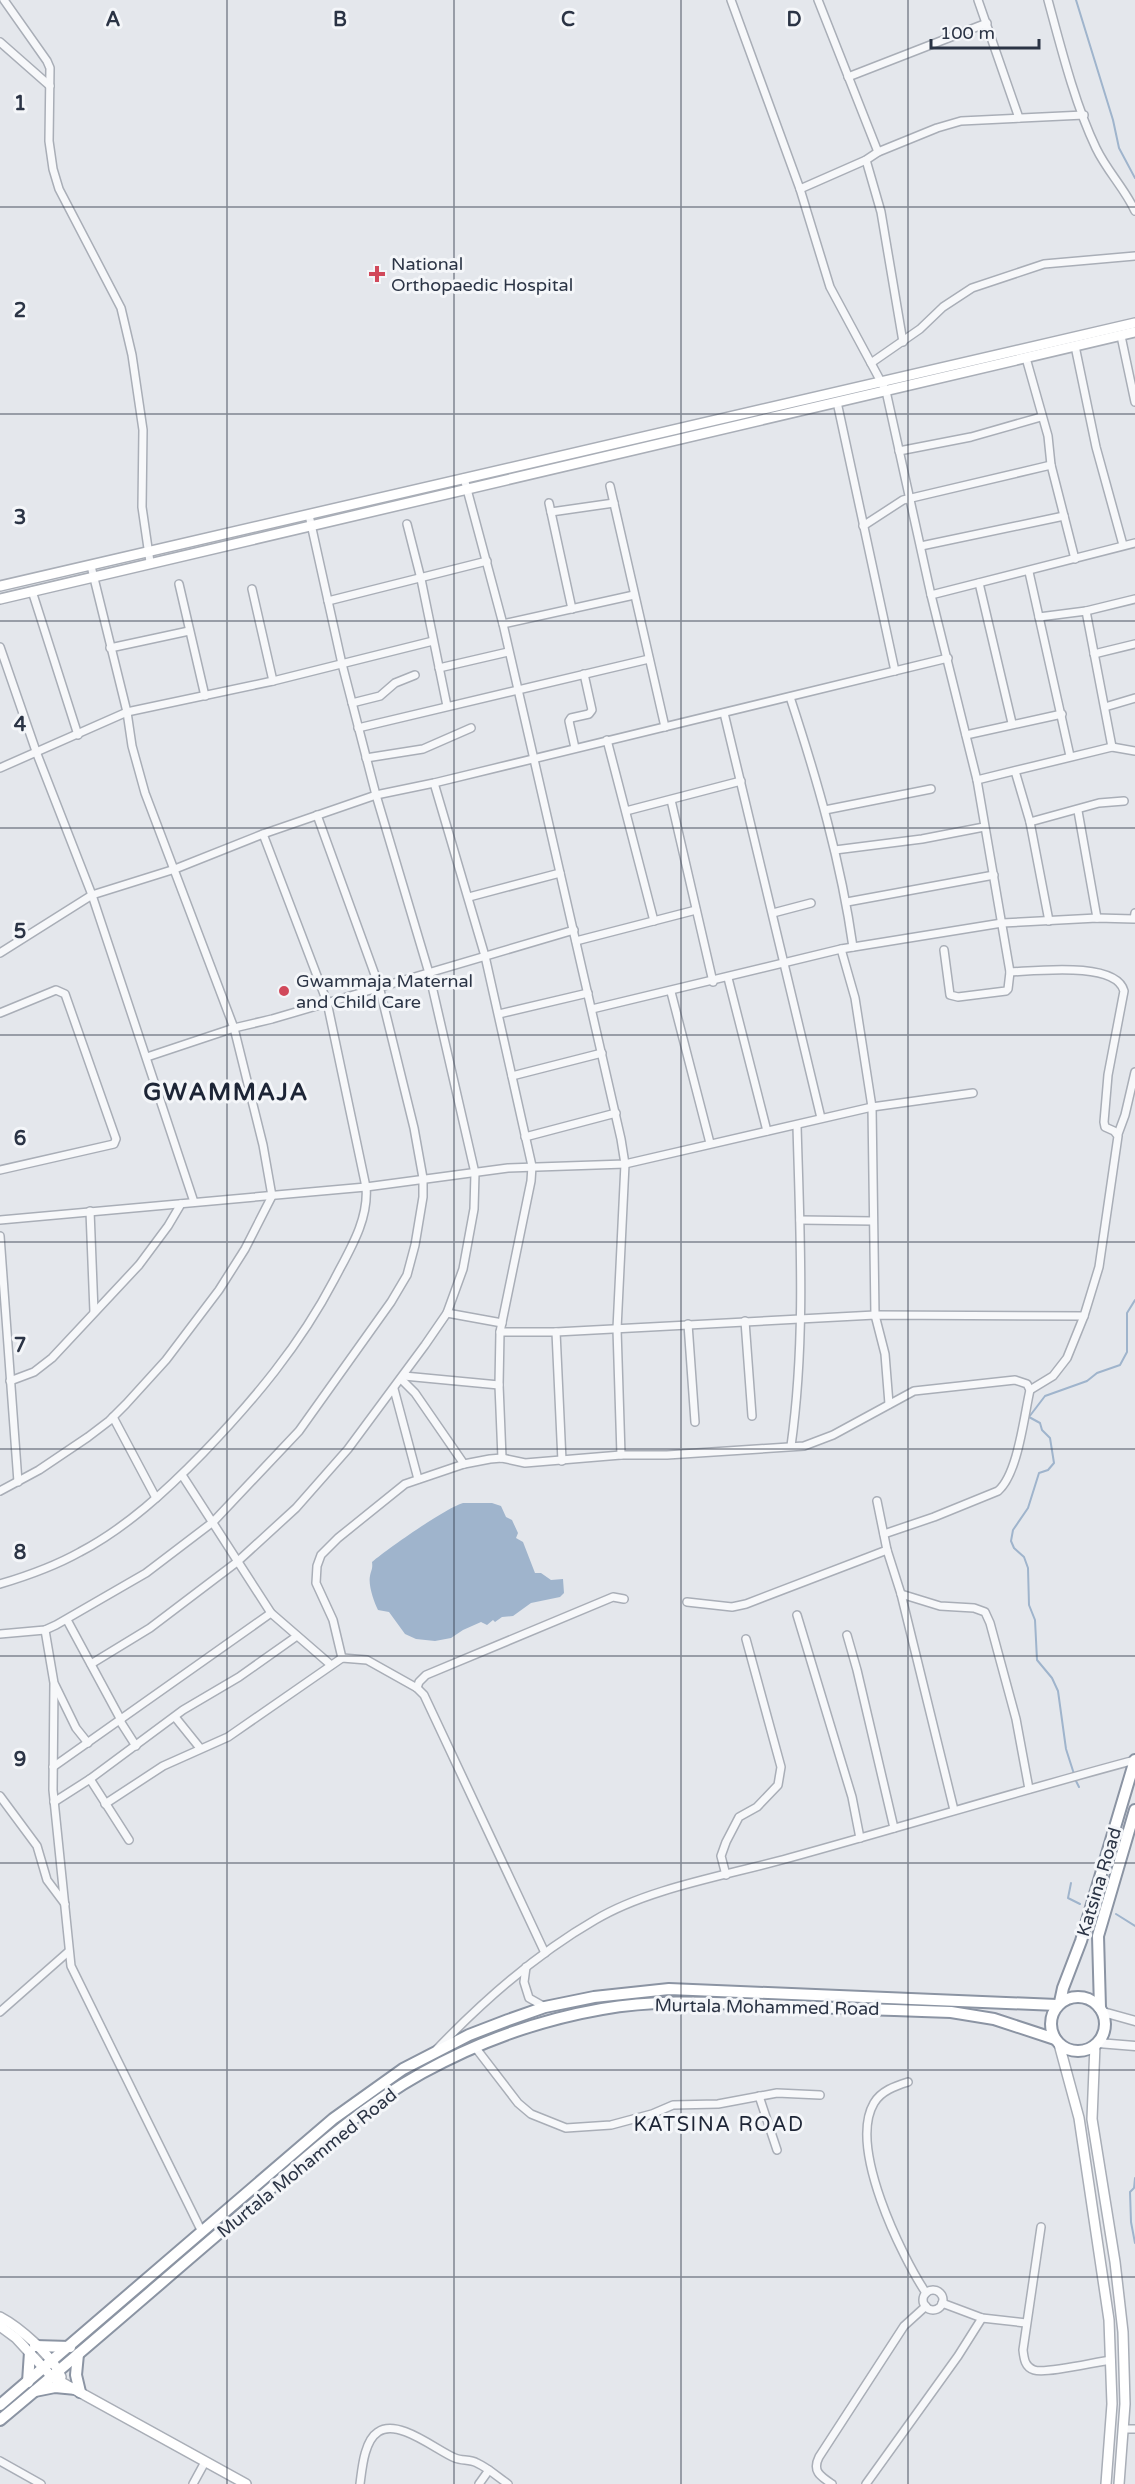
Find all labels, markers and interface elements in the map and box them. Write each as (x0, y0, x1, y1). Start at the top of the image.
text: A (106, 8, 121, 32)
text: B (333, 8, 347, 32)
text: C (561, 8, 575, 32)
text: D (786, 8, 802, 32)
scale bar (931, 12, 1039, 50)
text: 100 m (940, 22, 995, 44)
text: 1 (14, 92, 26, 116)
place label: National Orthopaedic Hospital (391, 253, 573, 296)
marker: National Orthopaedic Hospital (368, 265, 386, 283)
text: 2 (14, 299, 26, 323)
text: 3 (14, 506, 26, 530)
text: 4 (14, 713, 27, 737)
text: 5 (14, 920, 26, 944)
place label: Gwammaja Maternal and Child Care (296, 970, 473, 1013)
marker: Gwammaja Maternal and Child Care (277, 984, 291, 998)
district label: GWAMMAJA (143, 1078, 309, 1107)
text: 6 (14, 1127, 26, 1151)
text: 7 (14, 1334, 26, 1358)
text: 8 (14, 1541, 26, 1565)
text: 9 (14, 1748, 26, 1772)
street label: Katsina Road (1072, 1825, 1126, 1939)
street label: Murtala Mohammed Road (654, 1994, 880, 2020)
street label: Murtala Mohammed Road (213, 2084, 401, 2242)
district label: KATSINA ROAD (633, 2113, 805, 2137)

